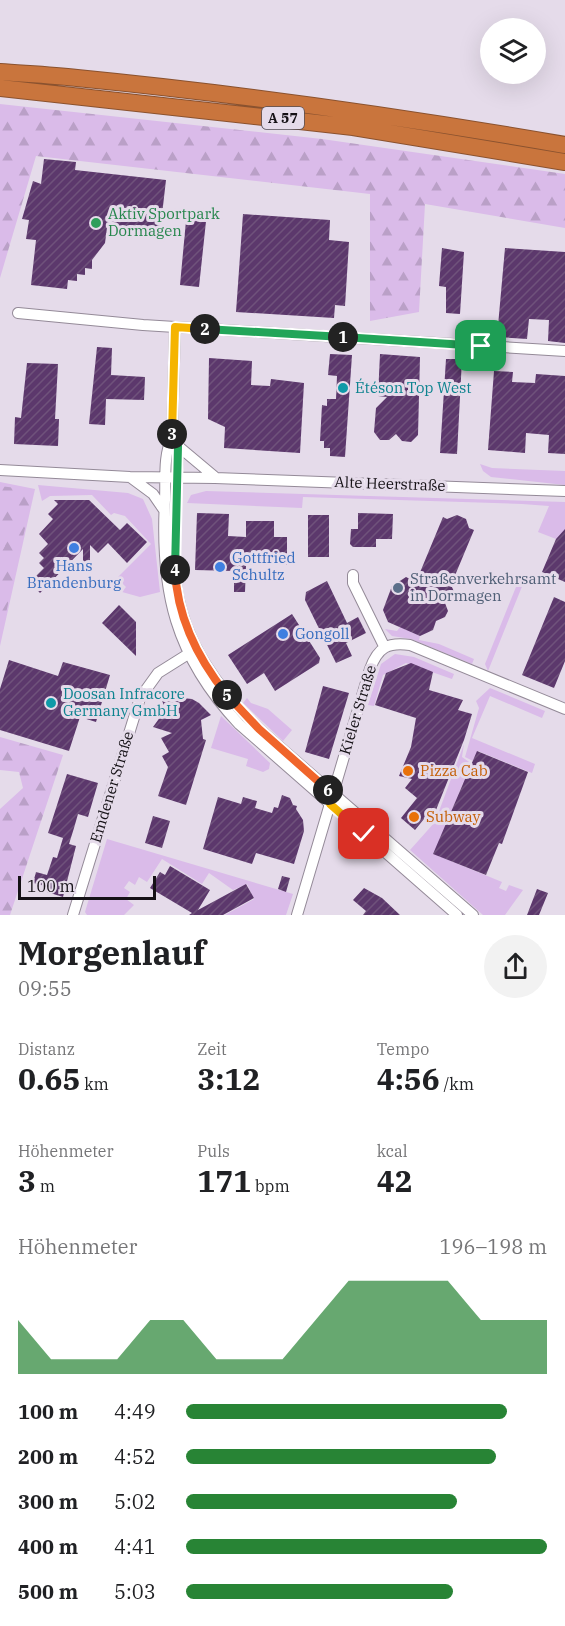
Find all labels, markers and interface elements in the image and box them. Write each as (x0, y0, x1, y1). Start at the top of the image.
map controls (480, 18, 546, 84)
button: layers (480, 18, 546, 84)
road number: A 57 (262, 107, 304, 129)
place label: Aktiv Sportpark Dormagen (108, 204, 220, 240)
marker: Aktiv Sportpark Dormagen (89, 216, 103, 230)
pin: 2 (190, 314, 220, 344)
text: 2 (200, 319, 210, 339)
pin (455, 320, 506, 371)
pin: 1 (328, 322, 358, 352)
text: 1 (338, 327, 348, 347)
icon: arrive (464, 329, 497, 362)
place label: Étéson Top West (355, 378, 471, 397)
marker: Étéson Top West (336, 381, 350, 395)
pin: 3 (157, 419, 187, 449)
text: 3 (167, 424, 177, 444)
street label: Alte Heerstraße (334, 472, 446, 495)
marker: Hans Brandenburg (67, 541, 81, 555)
place label: Gottfried Schultz (232, 548, 296, 584)
pin: 4 (160, 555, 190, 585)
place label: Hans Brandenburg (27, 556, 121, 592)
text: 4 (170, 560, 180, 580)
marker: Gottfried Schultz (213, 560, 227, 574)
place label: Straßenverkehrsamt in Dormagen (410, 569, 556, 605)
marker: Straßenverkehrsamt in Dormagen (391, 581, 405, 595)
place label: Gongoll (295, 624, 349, 643)
marker: Gongoll (276, 627, 290, 641)
street label: Kieler Straße (335, 663, 380, 757)
pin: 5 (212, 680, 242, 710)
place label: Doosan Infracore Germany GmbH (63, 684, 185, 720)
text: 5 (222, 685, 232, 705)
marker: Doosan Infracore Germany GmbH (44, 696, 58, 710)
street label: Emdener Straße (86, 729, 137, 845)
place label: Pizza Cab (420, 761, 488, 780)
marker: Pizza Cab (401, 764, 415, 778)
pin: 6 (313, 775, 343, 805)
text: 6 (323, 780, 333, 800)
place label: Subway (426, 807, 481, 826)
pin (338, 808, 389, 859)
marker: Subway (407, 810, 421, 824)
icon: check (347, 817, 380, 850)
scale bar (18, 873, 156, 900)
text: 100 m (27, 876, 75, 896)
text: Morgenlauf (18, 931, 206, 974)
button: share (484, 935, 547, 998)
text: 09:55 (18, 975, 72, 1002)
text: Distanz (18, 1039, 75, 1059)
text: Zeit (197, 1039, 227, 1059)
text: Tempo (377, 1039, 429, 1059)
text: 0.65 (18, 1059, 80, 1098)
text: 3:12 (197, 1059, 260, 1098)
text: 4:56 (377, 1059, 440, 1098)
text: km (80, 1074, 109, 1094)
text: /km (440, 1074, 474, 1094)
text: Höhenmeter (18, 1141, 114, 1161)
text: Puls (197, 1141, 230, 1161)
text: kcal (377, 1141, 408, 1161)
text: 3 (18, 1161, 36, 1200)
text: 171 (197, 1161, 251, 1200)
text: 42 (377, 1161, 413, 1200)
text: m (36, 1176, 55, 1196)
text: bpm (251, 1176, 290, 1196)
text: Höhenmeter (18, 1233, 137, 1260)
text: 196–198 m (440, 1233, 547, 1260)
text: 100 m (18, 1398, 78, 1425)
text: 4:49 (114, 1398, 156, 1425)
text: 200 m (18, 1443, 78, 1470)
text: 4:52 (114, 1443, 156, 1470)
text: 300 m (18, 1488, 78, 1515)
text: 5:02 (114, 1488, 156, 1515)
text: 400 m (18, 1533, 78, 1560)
text: 4:41 (114, 1533, 156, 1560)
text: 500 m (18, 1578, 78, 1605)
text: 5:03 (114, 1578, 156, 1605)

